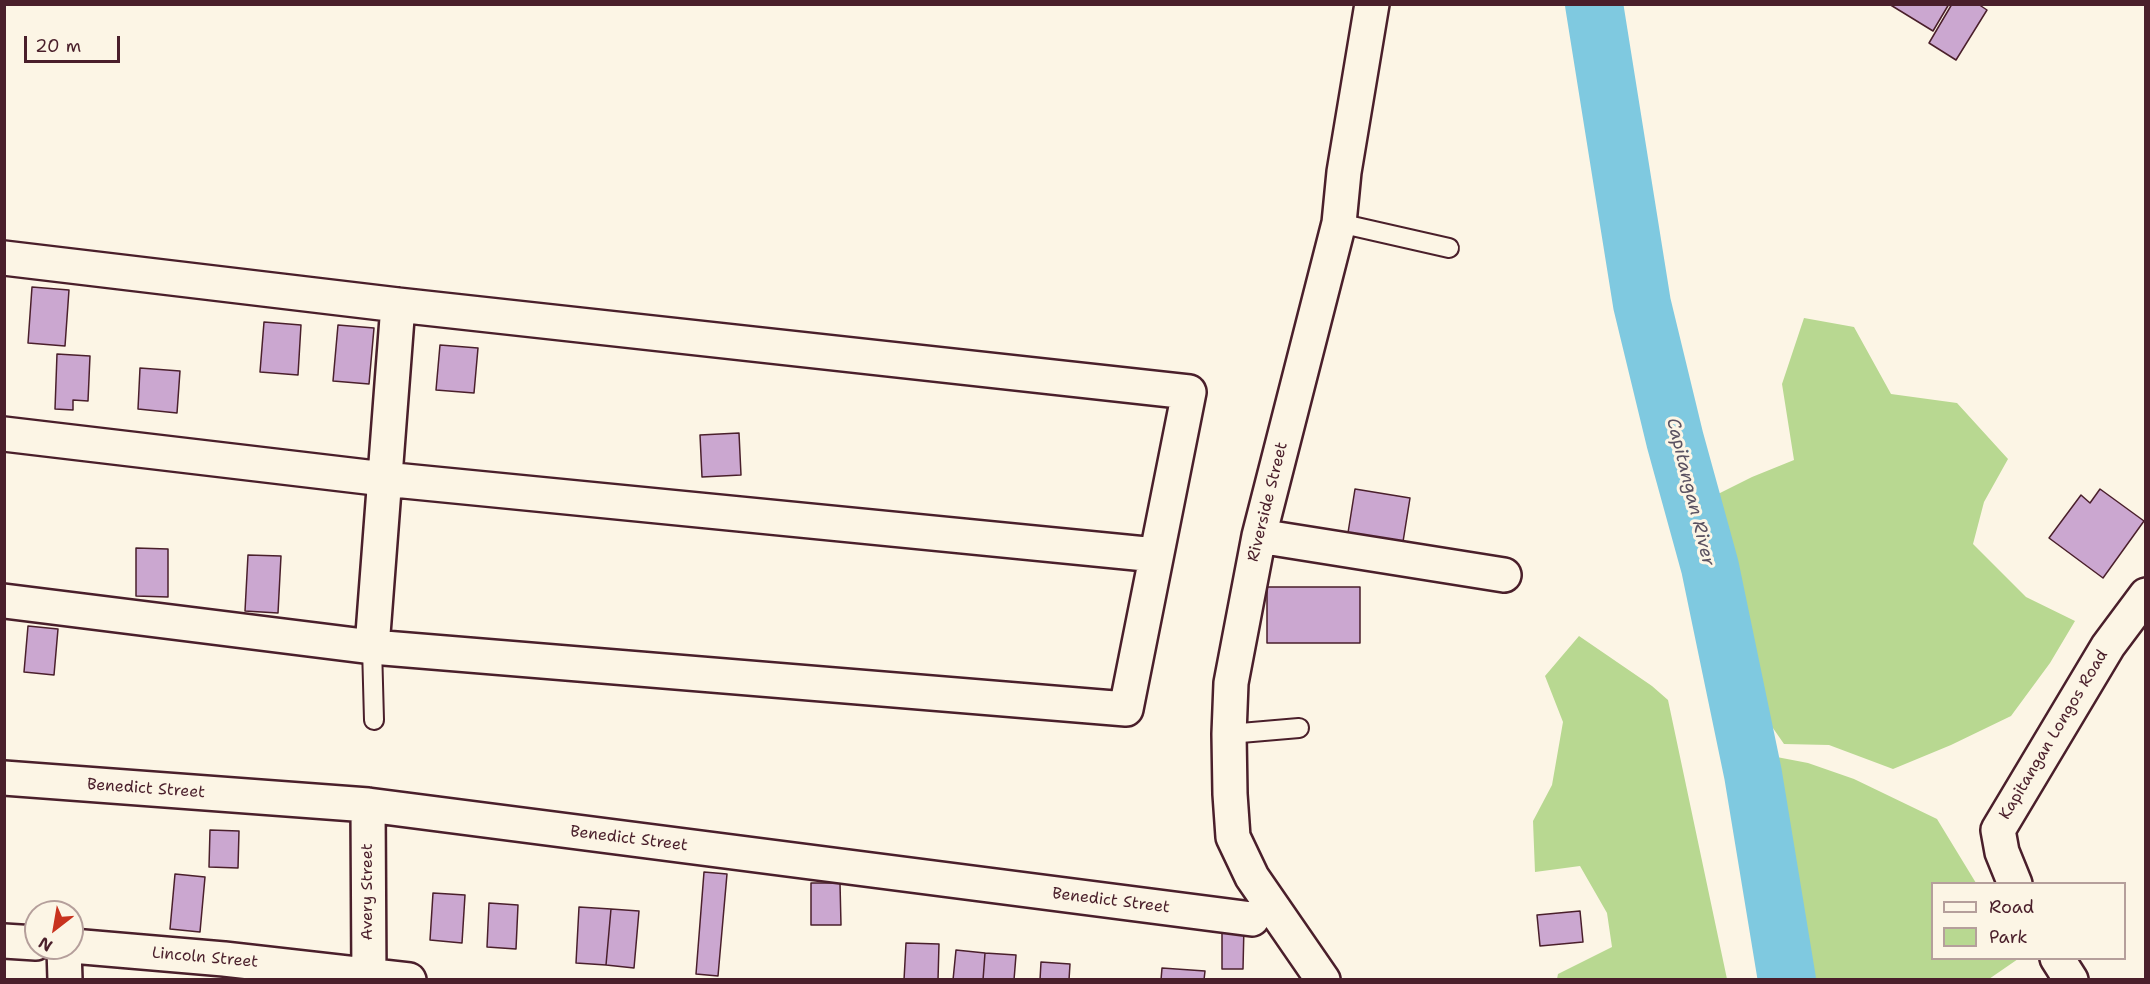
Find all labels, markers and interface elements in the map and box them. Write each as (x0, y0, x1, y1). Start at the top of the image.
scale bar (27, 24, 123, 62)
text: 20 m (35, 34, 81, 58)
water label: Capitangan River (1661, 416, 1719, 568)
street label: Riverside Street (1244, 440, 1292, 564)
street label: Kapitangan Longos Road (1996, 647, 2112, 823)
street label: Benedict Street (86, 775, 206, 803)
street label: Benedict Street (569, 822, 689, 856)
street label: Avery Street (358, 843, 378, 941)
legend (1931, 882, 2126, 960)
street label: Benedict Street (1051, 884, 1171, 918)
text: Road (1989, 895, 2034, 919)
north arrow (24, 900, 84, 960)
text: Park (1989, 925, 2028, 949)
text: N (35, 932, 56, 956)
street label: Lincoln Street (151, 944, 259, 972)

